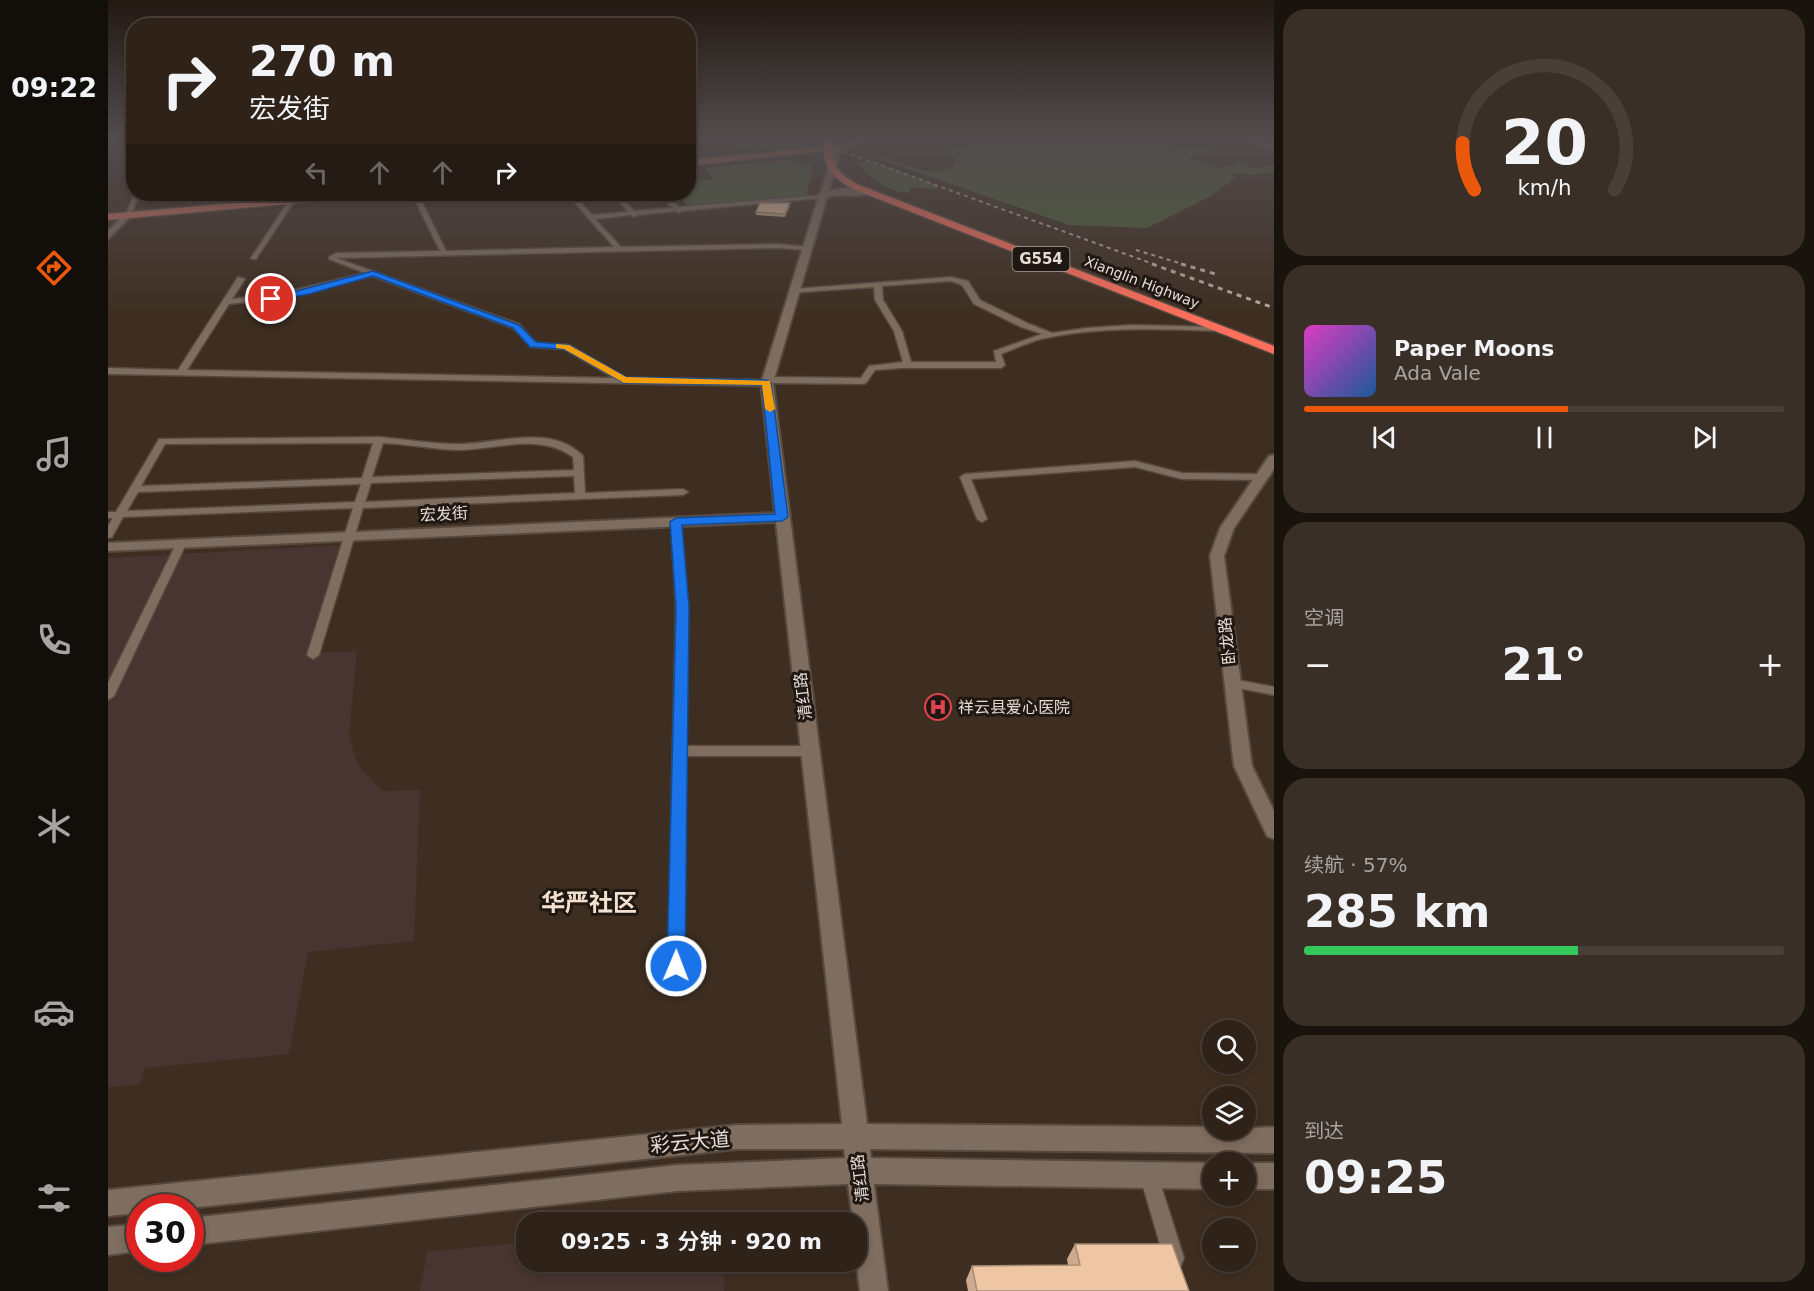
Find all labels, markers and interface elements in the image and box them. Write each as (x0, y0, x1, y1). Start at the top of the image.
text: 270 m (249, 37, 395, 86)
icon: right (150, 42, 228, 120)
text: 09:22 (11, 72, 97, 103)
text: 宏发街 (249, 93, 330, 124)
text: 20 (1501, 106, 1587, 179)
icon: left (300, 156, 333, 189)
icon: ahead (363, 156, 396, 189)
icon: ahead (426, 156, 459, 189)
icon: right (489, 156, 522, 189)
text: km/h (1517, 175, 1571, 200)
icon: directions (33, 247, 75, 289)
road number: G554 (1012, 247, 1070, 271)
street label: Xianglin Highway (1082, 253, 1202, 311)
pin (245, 273, 296, 324)
icon: arrive (254, 282, 287, 315)
text: Paper Moons (1394, 336, 1554, 361)
text: Ada Vale (1394, 361, 1481, 385)
icon: previous (1368, 421, 1401, 454)
icon: pause (1528, 421, 1561, 454)
icon: next (1688, 421, 1721, 454)
icon: music (33, 433, 75, 475)
street label: 宏发街 (420, 503, 468, 525)
text: 空调 (1304, 606, 1344, 630)
street label: 卧龙路 (1215, 616, 1239, 666)
icon: phone (33, 619, 75, 661)
text: 21° (1501, 638, 1587, 691)
text: − (1304, 645, 1332, 684)
text: + (1756, 645, 1784, 684)
street label: 清红路 (791, 671, 815, 721)
hospital icon: 祥云县爱心医院 (923, 692, 953, 722)
place label: 祥云县爱心医院 (958, 698, 1070, 717)
icon: climate (33, 805, 75, 847)
text: 续航 · 57% (1304, 853, 1408, 877)
text: 285 km (1304, 885, 1490, 938)
district label: 华严社区 (541, 889, 637, 917)
position arrow (644, 934, 708, 998)
icon: car (33, 991, 75, 1033)
map controls (1202, 1020, 1256, 1272)
button: search (1202, 1020, 1256, 1074)
button: layers (1202, 1086, 1256, 1140)
text: 到达 (1304, 1119, 1344, 1143)
street label: 彩云大道 (649, 1127, 731, 1157)
text: 09:25 (1304, 1151, 1447, 1204)
button: + (1202, 1152, 1256, 1206)
street label: 清红路 (848, 1153, 872, 1203)
icon: filters (33, 1177, 75, 1219)
speed limit sign: 30 (126, 1194, 204, 1272)
button: − (1202, 1218, 1256, 1272)
text: 09:25 · 3 分钟 · 920 m (561, 1229, 822, 1254)

